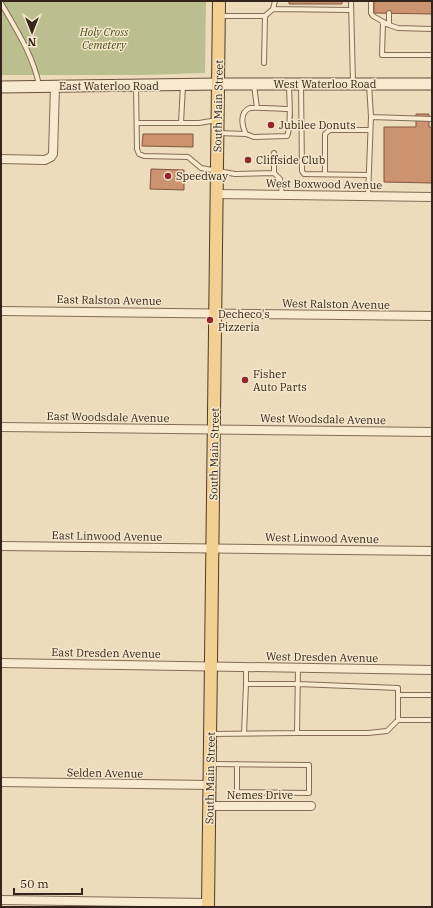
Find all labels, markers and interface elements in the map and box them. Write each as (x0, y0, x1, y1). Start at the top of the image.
north arrow (12, 12, 52, 52)
park label: Holy Cross Cemetery (79, 25, 129, 52)
text: N (27, 35, 36, 49)
street label: South Main Street (210, 60, 226, 152)
street label: West Waterloo Road (274, 77, 377, 91)
street label: East Waterloo Road (59, 79, 159, 93)
place label: Jubilee Donuts (279, 118, 356, 132)
marker: Jubilee Donuts (266, 120, 276, 130)
place label: Cliffside Club (256, 153, 326, 167)
marker: Cliffside Club (243, 155, 253, 165)
place label: Speedway (176, 169, 228, 183)
marker: Speedway (163, 171, 173, 181)
street label: West Boxwood Avenue (266, 176, 382, 192)
street label: East Ralston Avenue (56, 292, 162, 308)
street label: West Ralston Avenue (282, 296, 390, 312)
place label: Decheco's Pizzeria (218, 307, 270, 334)
marker: Decheco's Pizzeria (205, 315, 215, 325)
place label: Fisher Auto Parts (253, 367, 307, 394)
marker: Fisher Auto Parts (240, 375, 250, 385)
street label: South Main Street (206, 408, 222, 500)
street label: East Woodsdale Avenue (47, 409, 170, 425)
street label: West Woodsdale Avenue (260, 411, 386, 427)
street label: East Linwood Avenue (52, 528, 163, 544)
street label: West Linwood Avenue (265, 530, 379, 546)
street label: East Dresden Avenue (51, 645, 161, 661)
street label: West Dresden Avenue (266, 649, 378, 665)
street label: South Main Street (202, 732, 218, 824)
street label: Selden Avenue (67, 765, 143, 781)
street label: Nemes Drive (227, 788, 293, 802)
scale bar (14, 870, 82, 896)
text: 50 m (20, 876, 49, 891)

